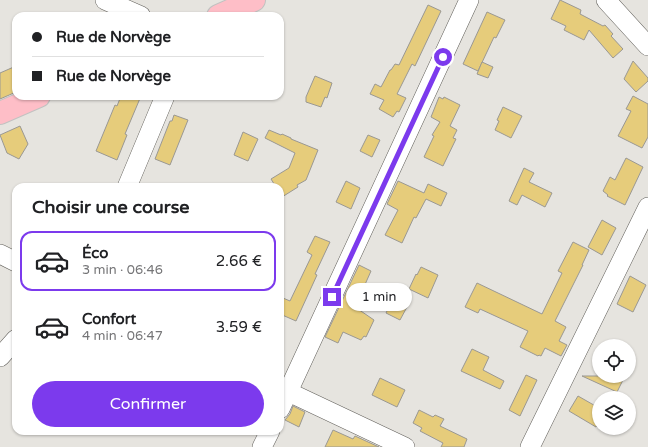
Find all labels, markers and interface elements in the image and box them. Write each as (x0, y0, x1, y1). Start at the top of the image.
text: Rue de Norvège (56, 28, 171, 46)
route start (434, 48, 452, 66)
text: Rue de Norvège (56, 67, 171, 85)
text: Choisir une course (32, 196, 190, 218)
icon: car (34, 243, 70, 279)
text: Éco (82, 244, 108, 262)
text: 2.66 € (216, 252, 262, 270)
text: 3 min · 06:46 (82, 262, 163, 278)
callout: 1 min (346, 283, 412, 311)
route end (323, 288, 341, 306)
text: 1 min (362, 289, 396, 305)
icon: car (34, 309, 70, 345)
text: Confort (82, 310, 136, 328)
text: 3.59 € (216, 318, 262, 336)
text: 4 min · 06:47 (82, 328, 163, 344)
map controls (592, 339, 636, 435)
button: locate (592, 339, 636, 383)
button: Confirmer (32, 381, 264, 427)
button: layers (592, 391, 636, 435)

